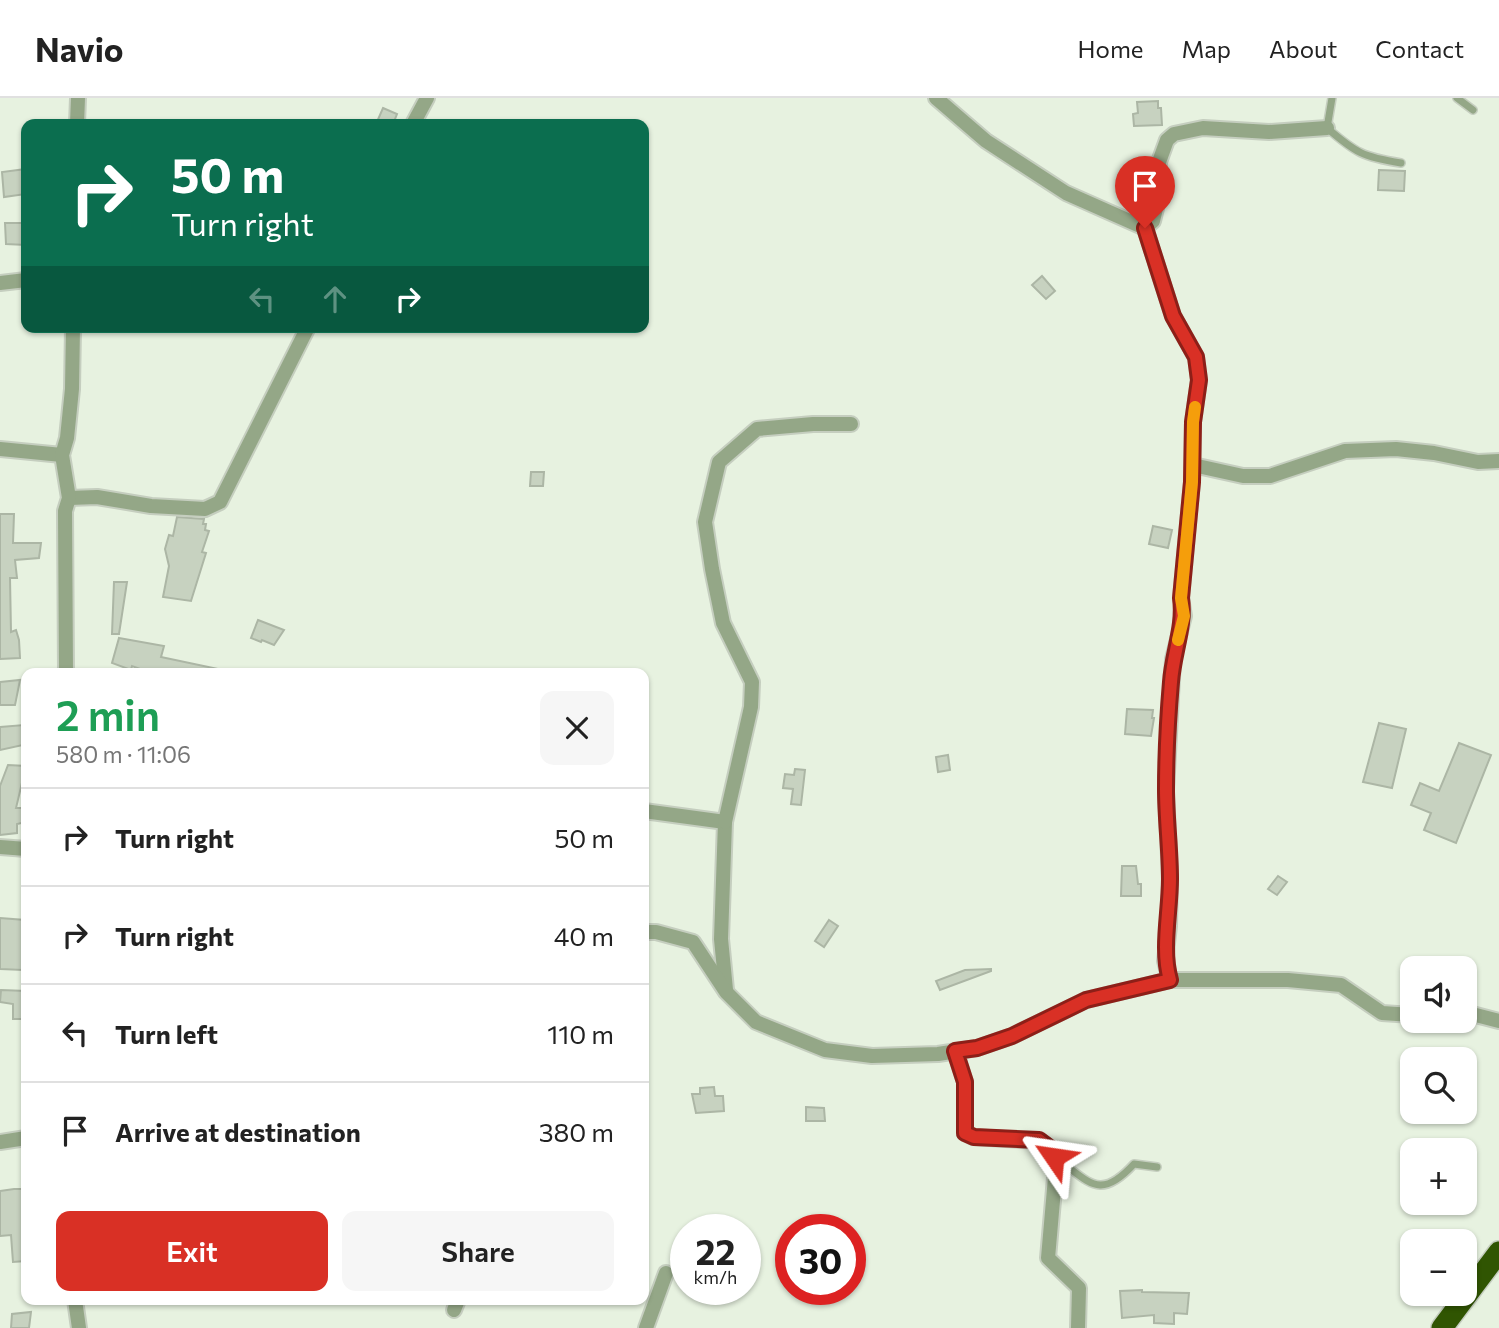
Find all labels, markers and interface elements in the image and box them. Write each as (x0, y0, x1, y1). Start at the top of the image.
text: Navio (35, 28, 124, 69)
text: Home (1078, 34, 1144, 63)
text: Map (1182, 34, 1231, 63)
text: About (1269, 34, 1337, 63)
text: Contact (1375, 34, 1464, 63)
text: 50 m (171, 143, 284, 203)
icon: right (56, 147, 147, 238)
pin (1115, 156, 1175, 228)
icon: arrive (1126, 167, 1164, 205)
text: Turn right (171, 203, 314, 243)
icon: left (243, 280, 281, 318)
icon: ahead (316, 280, 354, 318)
icon: right (389, 280, 427, 318)
text: 2 min (56, 688, 160, 740)
button: close (540, 691, 614, 765)
text: 580 m · 11:06 (56, 740, 191, 768)
icon: right (56, 818, 94, 856)
text: Turn right (115, 822, 234, 853)
text: 50 m (554, 822, 614, 853)
icon: right (56, 916, 94, 954)
text: Turn right (115, 920, 234, 951)
text: 40 m (554, 920, 614, 951)
map controls (1400, 956, 1477, 1306)
button: sound (1400, 956, 1477, 1033)
icon: left (56, 1014, 94, 1052)
text: Turn left (115, 1018, 218, 1049)
text: 110 m (547, 1018, 614, 1049)
button: search (1400, 1047, 1477, 1124)
icon: arrive (56, 1112, 94, 1150)
text: Arrive at destination (115, 1116, 361, 1147)
text: 380 m (539, 1116, 614, 1147)
position arrow (1017, 1120, 1091, 1194)
button: + (1400, 1138, 1477, 1215)
button: Exit (56, 1211, 328, 1291)
button: Share (342, 1211, 614, 1291)
speed limit sign: 30 (775, 1214, 866, 1305)
text: 22 (696, 1229, 735, 1272)
button: − (1400, 1229, 1477, 1306)
text: km/h (694, 1266, 737, 1288)

